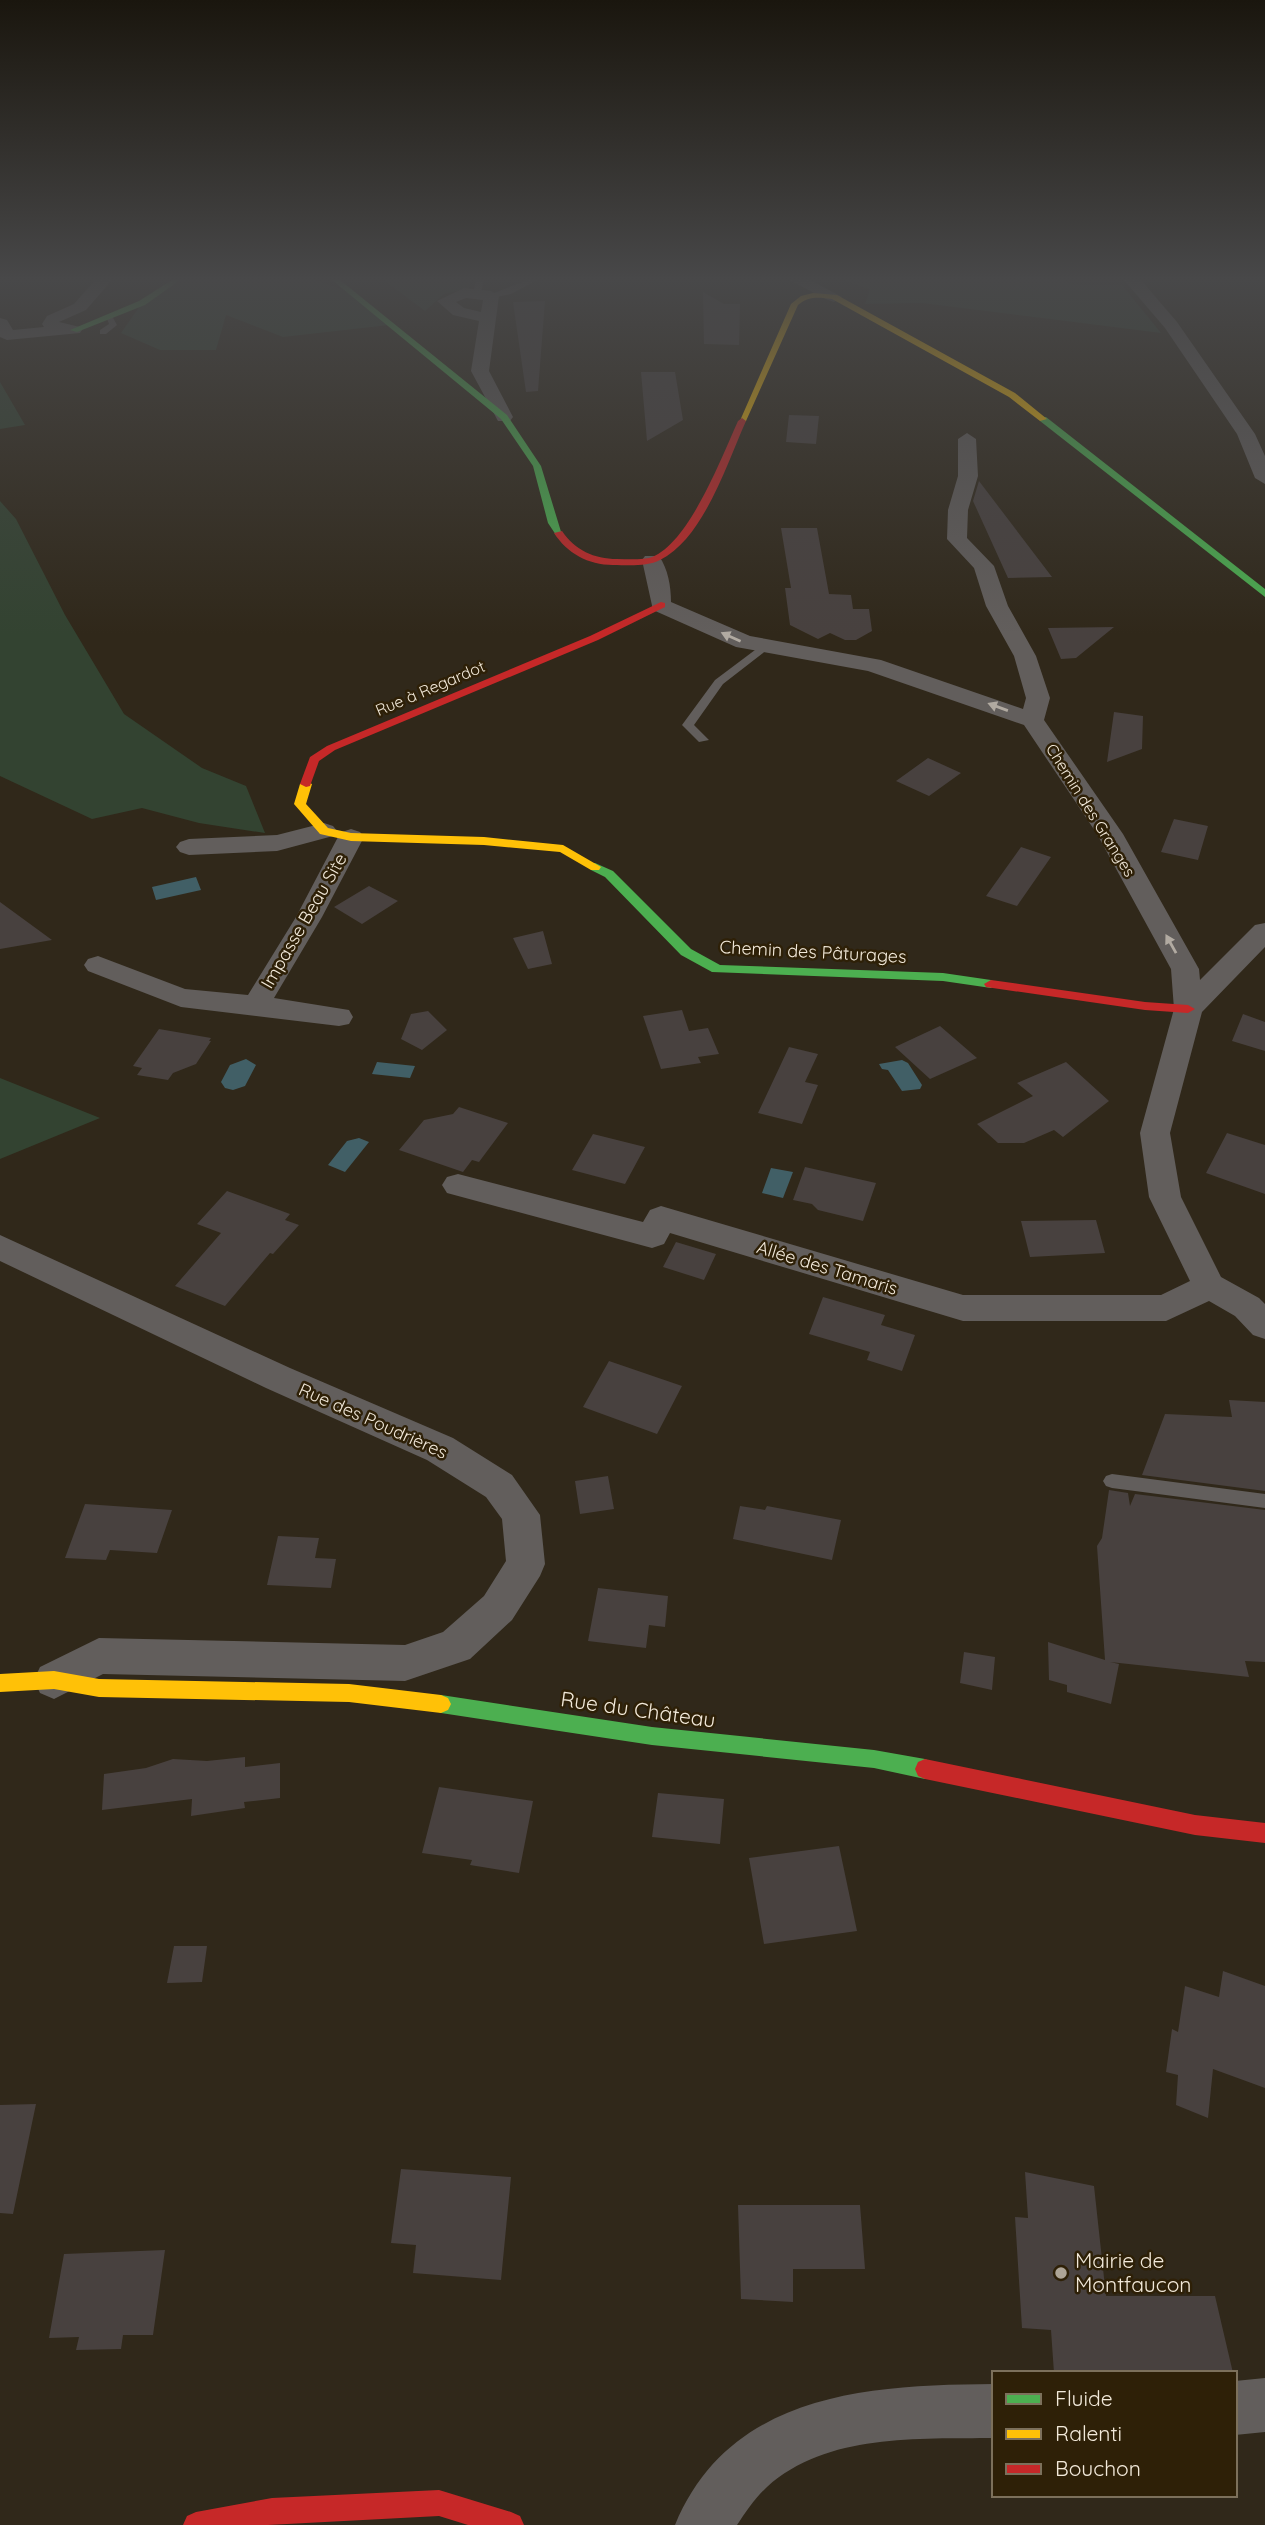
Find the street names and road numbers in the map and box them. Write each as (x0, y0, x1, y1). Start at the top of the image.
street label: Rue à Regardot (372, 656, 488, 720)
street label: Chemin des Granges (1042, 740, 1140, 880)
street label: Impasse Beau Site (255, 849, 352, 993)
street label: Chemin des Pâturages (719, 935, 907, 968)
street label: Allée des Tamaris (754, 1235, 900, 1300)
street label: Rue des Poudrières (295, 1377, 451, 1464)
street label: Rue du Château (559, 1685, 717, 1733)

